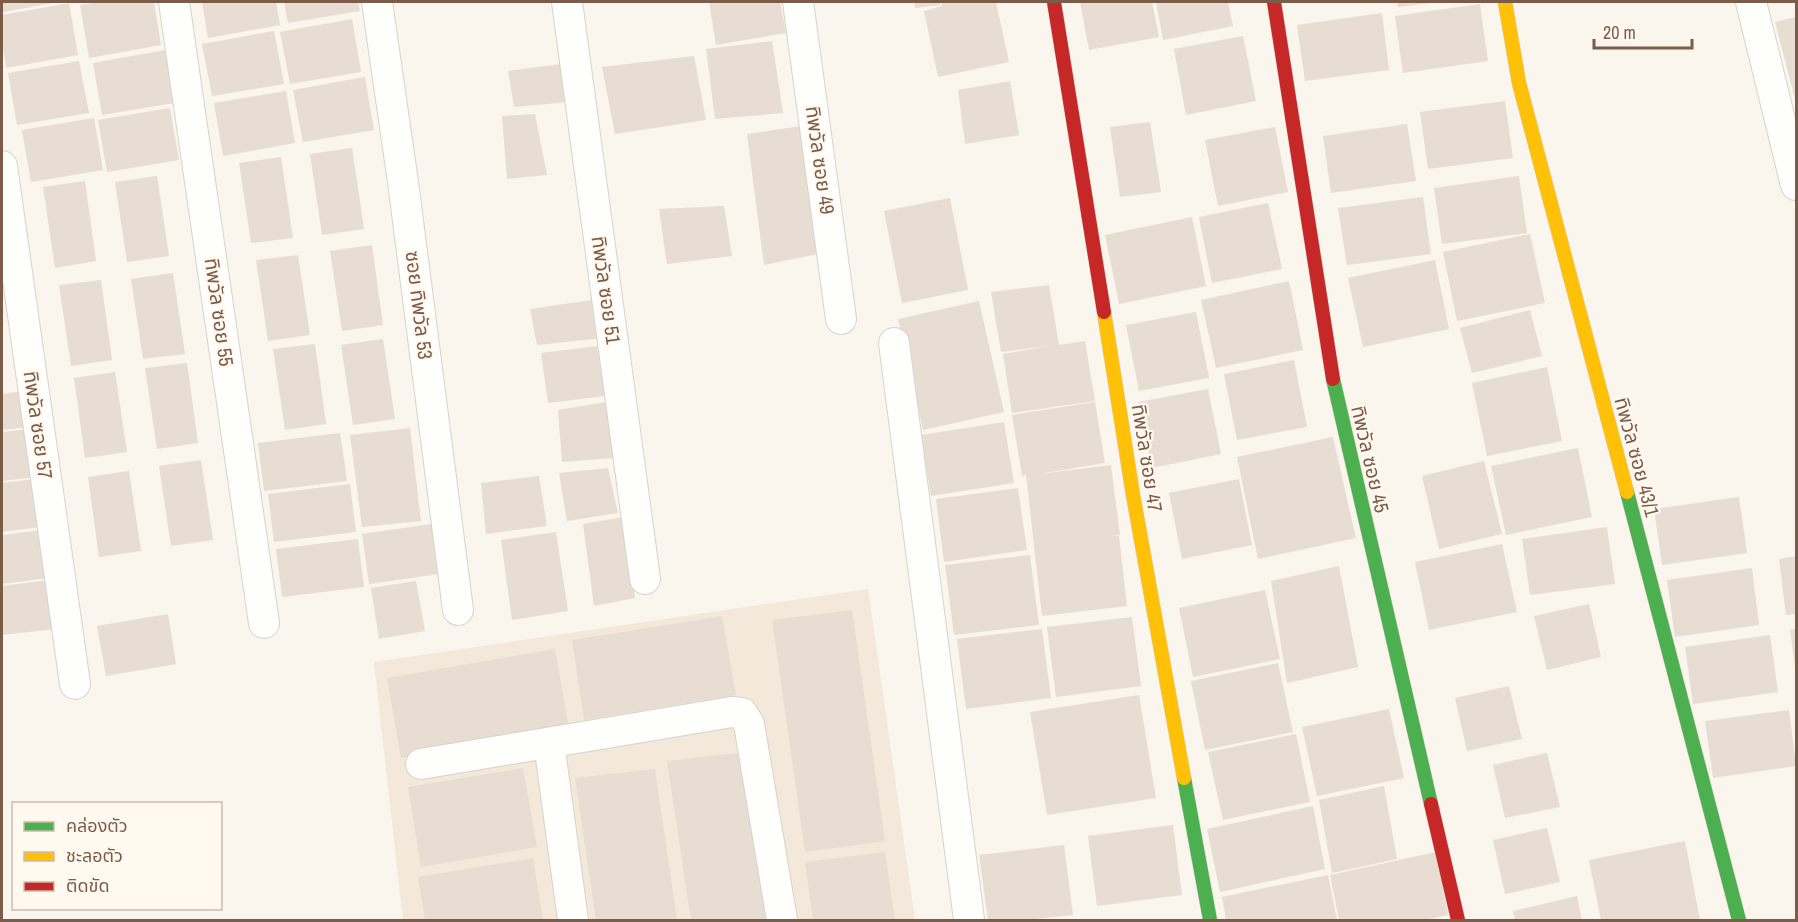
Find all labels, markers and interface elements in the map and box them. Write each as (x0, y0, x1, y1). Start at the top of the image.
scale bar (1594, 12, 1692, 50)
text: 20 m (1603, 20, 1636, 45)
street label: ทิพวัล ซอย 49 (800, 104, 841, 216)
street label: ทิพวัล ซอย 51 (586, 234, 627, 346)
street label: ซอย ทิพวัล 53 (399, 249, 440, 361)
street label: ทิพวัล ซอย 55 (199, 256, 240, 368)
street label: ทิพวัล ซอย 57 (18, 369, 59, 481)
street label: ทิพวัล ซอย 43/1 (1609, 394, 1666, 520)
street label: ทิพวัล ซอย 47 (1126, 402, 1169, 514)
street label: ทิพวัล ซอย 45 (1345, 403, 1396, 515)
legend (12, 802, 222, 910)
text: คล่องตัว (66, 813, 128, 838)
text: ชะลอตัว (66, 843, 123, 868)
text: ติดขัด (66, 873, 109, 898)

